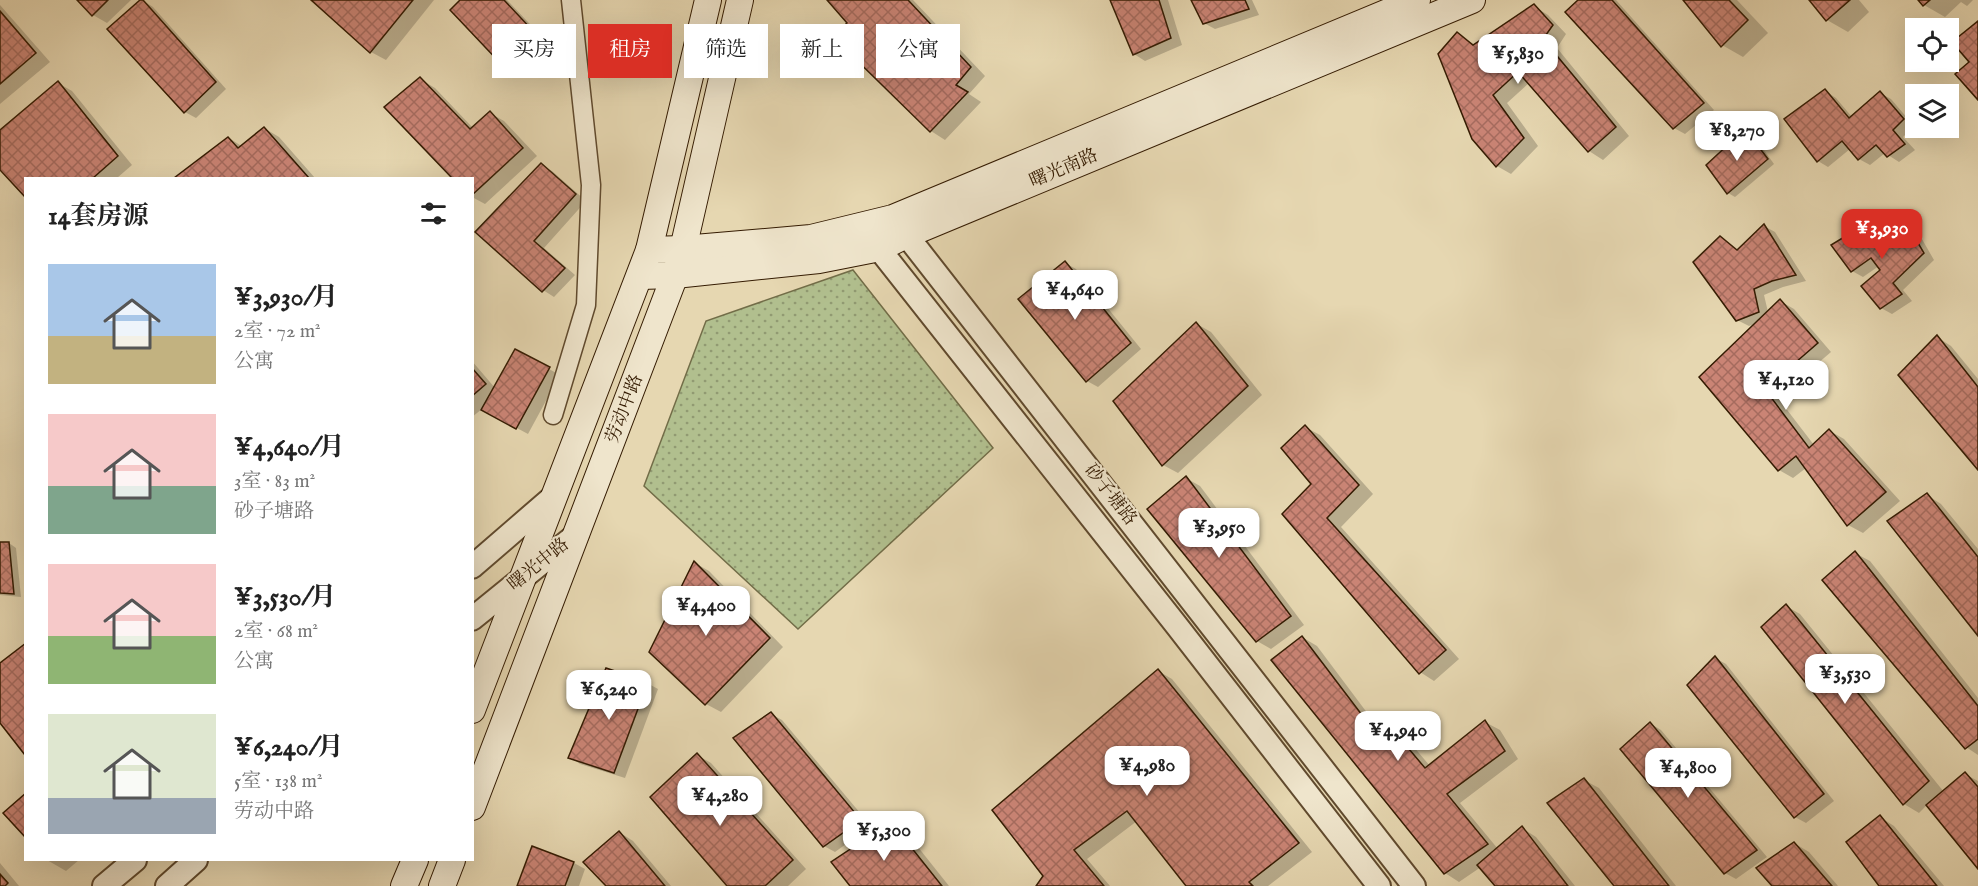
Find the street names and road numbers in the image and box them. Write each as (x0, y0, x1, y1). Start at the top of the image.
street label: 曙光南路 (1026, 144, 1102, 194)
street label: 劳动中路 (601, 371, 649, 447)
street label: 砂子塘路 (1079, 460, 1141, 530)
street label: 曙光中路 (504, 533, 574, 597)

